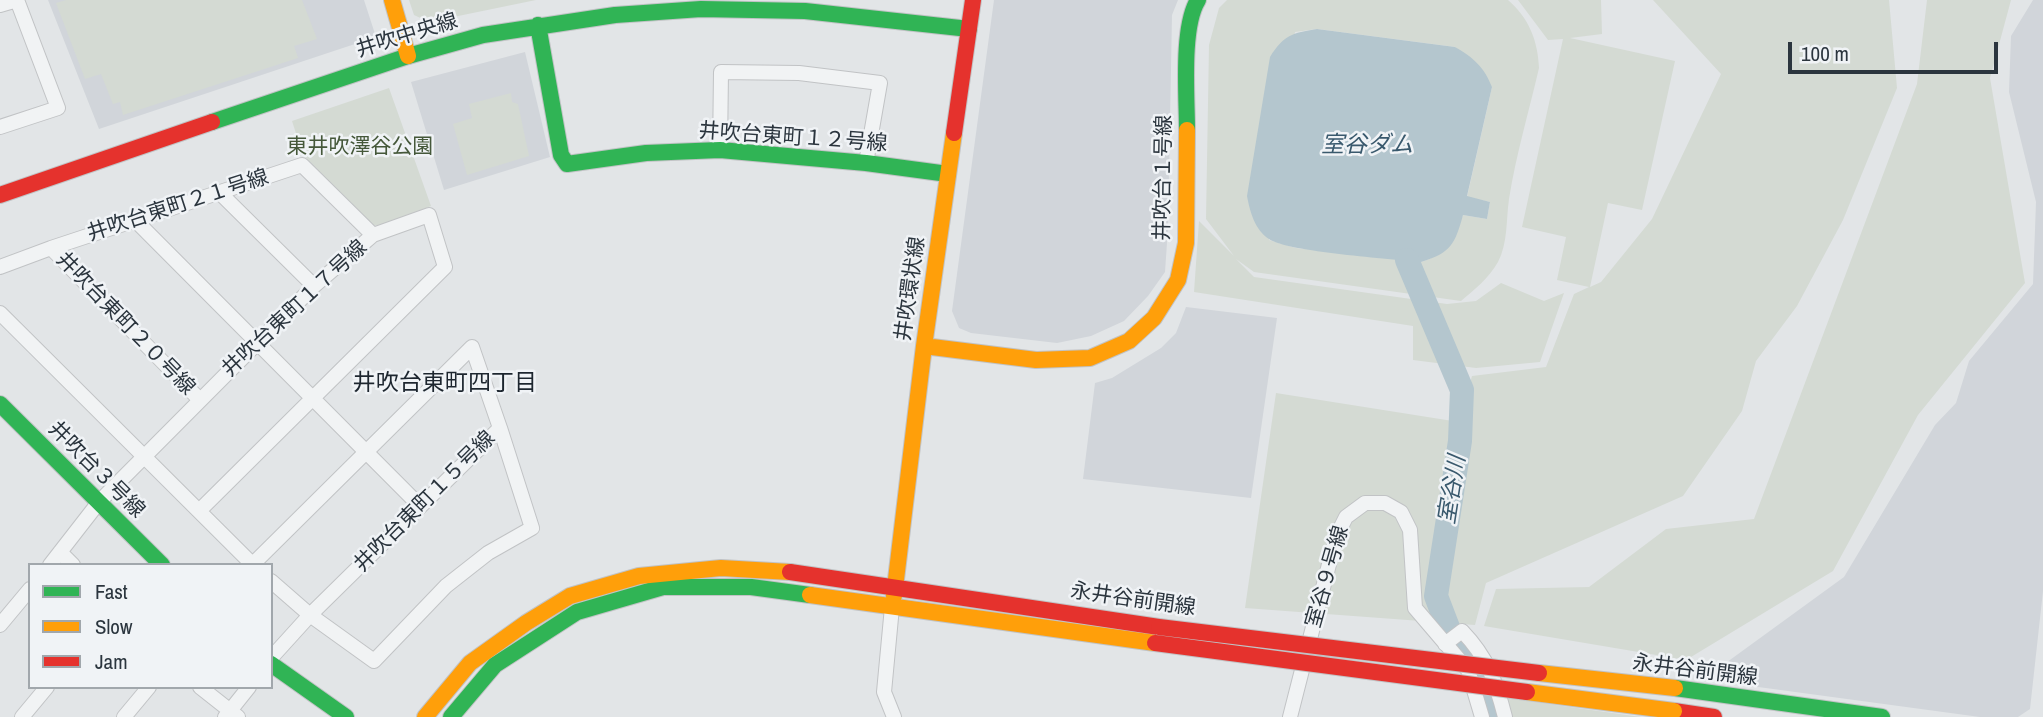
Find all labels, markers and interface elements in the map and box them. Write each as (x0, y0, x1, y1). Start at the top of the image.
street label: 井吹中央線 (353, 9, 461, 63)
scale bar (1791, 28, 2001, 72)
text: 100 m (1801, 39, 1849, 68)
street label: 井吹台１号線 (1150, 115, 1178, 241)
street label: 井吹台東町１２号線 (698, 119, 888, 157)
water label: 室谷ダム (1321, 132, 1413, 160)
park label: 東井吹澤谷公園 (287, 134, 433, 160)
street label: 井吹台東町２１号線 (84, 165, 272, 247)
street label: 井吹台東町１７号線 (217, 235, 373, 383)
street label: 井吹環状線 (891, 235, 931, 343)
street label: 井吹台東町２０号線 (50, 247, 200, 401)
district label: 井吹台東町四丁目 (353, 370, 537, 398)
street label: 井吹台３号線 (43, 417, 149, 523)
street label: 井吹台東町１５号線 (349, 426, 501, 578)
water label: 室谷川 (1434, 454, 1472, 526)
street label: 室谷９号線 (1301, 523, 1355, 631)
legend (28, 563, 273, 689)
text: Fast (95, 577, 128, 606)
street label: 永井谷前開線 (1069, 579, 1197, 621)
text: Slow (95, 612, 132, 641)
text: Jam (95, 647, 128, 676)
street label: 永井谷前開線 (1631, 651, 1759, 691)

